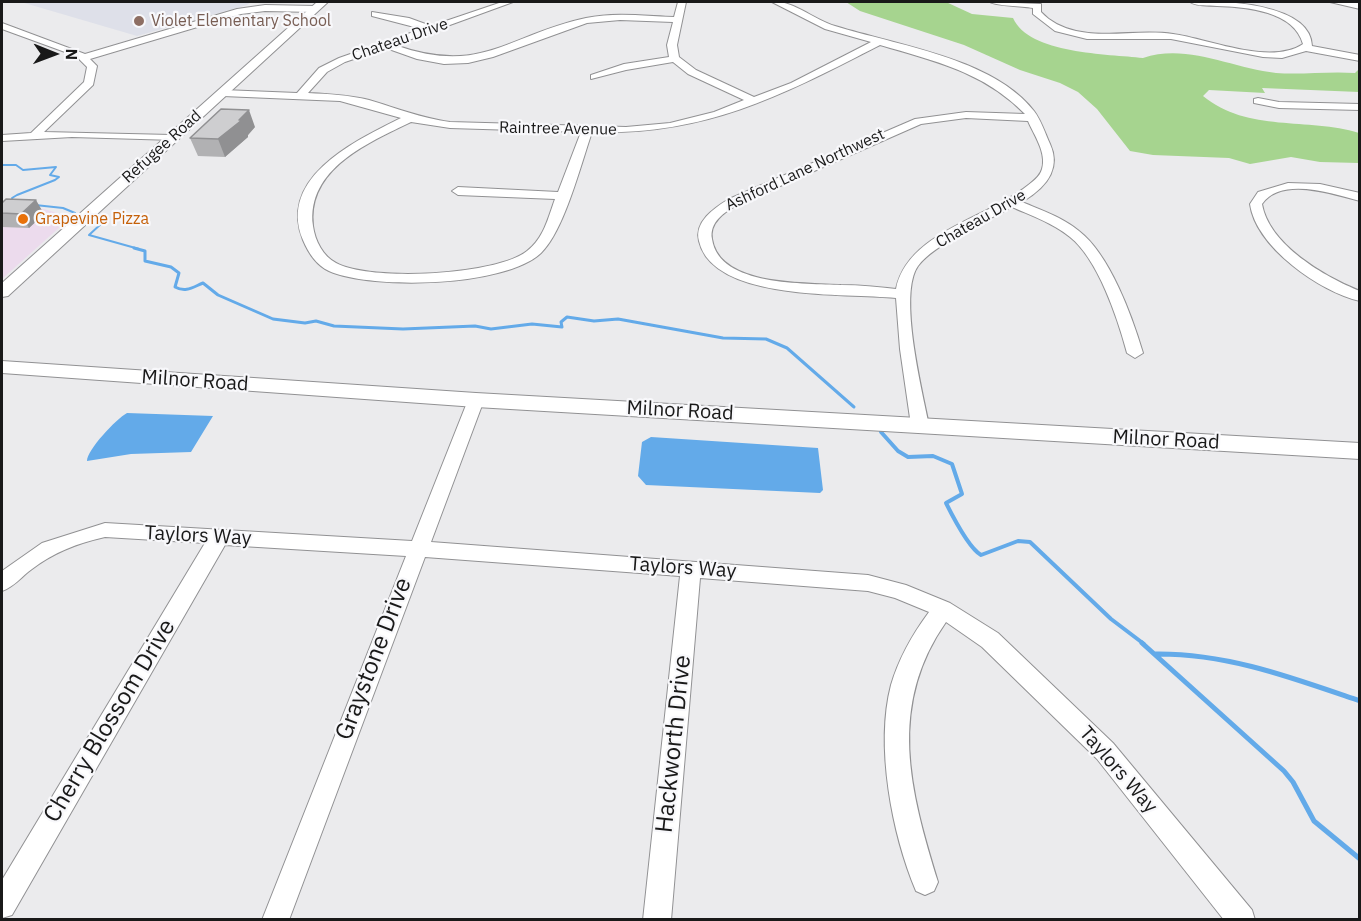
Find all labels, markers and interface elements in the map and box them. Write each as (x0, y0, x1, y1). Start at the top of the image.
place label: Violet Elementary School (151, 11, 331, 31)
marker: Violet Elementary School (132, 14, 146, 28)
street label: Chateau Drive (349, 15, 451, 65)
north arrow (24, 24, 84, 84)
text: N (62, 48, 82, 60)
street label: Refugee Road (119, 107, 205, 187)
street label: Raintree Avenue (499, 118, 617, 140)
street label: Ashford Lane Northwest (722, 125, 888, 215)
street label: Chateau Drive (933, 186, 1029, 252)
place label: Grapevine Pizza (35, 209, 149, 229)
marker: Grapevine Pizza (16, 212, 30, 226)
street label: Milnor Road (141, 365, 249, 397)
street label: Milnor Road (626, 396, 734, 426)
street label: Milnor Road (1112, 425, 1220, 455)
street label: Taylors Way (144, 521, 252, 551)
street label: Taylors Way (629, 552, 737, 584)
street label: Graystone Drive (330, 574, 418, 744)
street label: Cherry Blossom Drive (38, 614, 182, 828)
street label: Hackworth Drive (650, 654, 698, 834)
street label: Taylors Way (1074, 722, 1162, 818)

